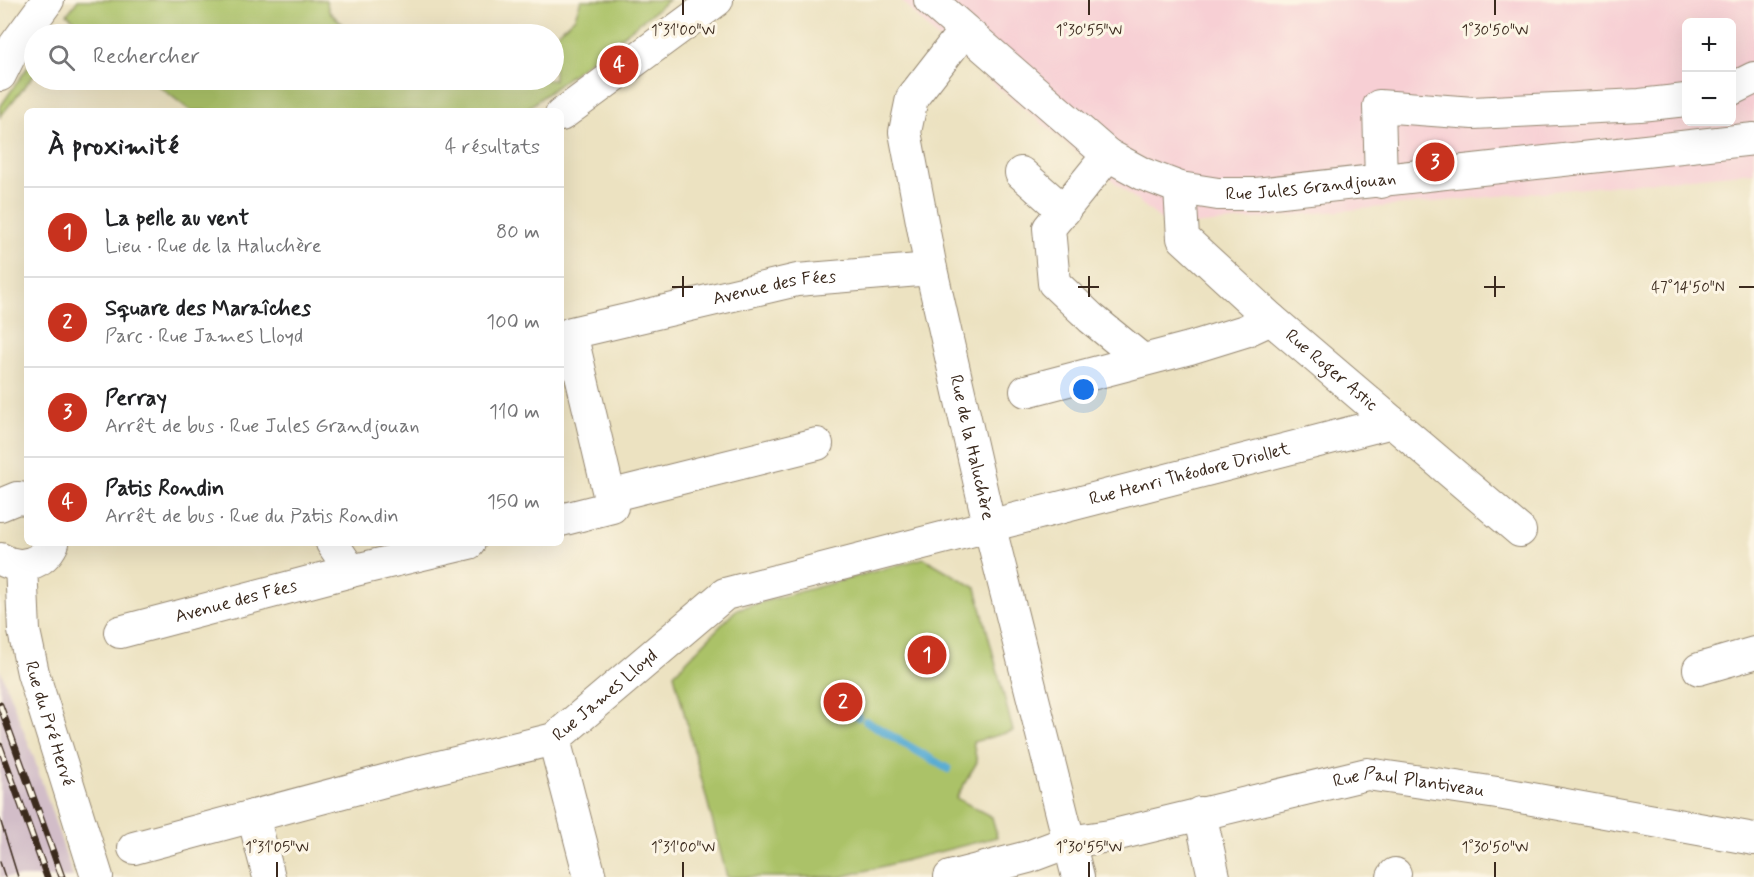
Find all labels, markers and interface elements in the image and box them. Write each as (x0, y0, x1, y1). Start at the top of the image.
map controls (1682, 18, 1736, 126)
button: + (1682, 18, 1736, 72)
text: 1°31'00"W (651, 21, 715, 41)
text: 1°30'55"W (1056, 21, 1122, 41)
text: 1°30'50"W (1462, 21, 1528, 41)
search box (24, 24, 564, 90)
icon: search (45, 41, 78, 74)
pin: 4 (600, 42, 638, 88)
text: Rechercher (93, 43, 200, 71)
button: − (1682, 72, 1736, 126)
text: À proximité (48, 130, 179, 164)
text: 4 résultats (445, 134, 540, 161)
pin: 3 (1416, 140, 1454, 184)
street label: Rue Jules Grandjouan (1226, 167, 1397, 206)
text: La pelle au vent (105, 205, 249, 233)
text: 1 (63, 219, 72, 246)
text: 80 m (496, 219, 540, 246)
text: Lieu · Rue de la Haluchère (105, 233, 322, 260)
street label: Avenue des Fées (710, 265, 837, 311)
text: 47°14'50"N (1651, 278, 1725, 298)
text: Square des Maraîches (105, 295, 311, 323)
text: 2 (63, 309, 72, 336)
text: 100 m (486, 309, 540, 336)
text: Parc · Rue James Lloyd (105, 323, 303, 350)
street label: Rue Roger Astic (1280, 324, 1383, 417)
street label: Rue de la Haluchère (943, 373, 1000, 523)
your location (1069, 375, 1098, 404)
text: Perray (105, 385, 167, 413)
text: 3 (63, 399, 72, 426)
text: 110 m (489, 399, 540, 426)
text: Arrêt de bus · Rue Jules Grandjouan (105, 413, 420, 440)
street label: Rue Henri Théodore Driollet (1087, 437, 1293, 512)
text: Patis Rondin (105, 475, 224, 503)
text: 4 (62, 489, 73, 516)
text: 150 m (487, 489, 540, 516)
text: Arrêt de bus · Rue du Patis Rondin (105, 503, 399, 530)
street label: Avenue des Fées (172, 574, 300, 629)
pin: 1 (908, 632, 946, 678)
street label: Rue James Lloyd (548, 644, 663, 747)
street label: Rue du Pré Hervé (19, 659, 80, 789)
pin: 2 (824, 680, 862, 724)
street label: Rue Paul Plantiveau (1330, 762, 1486, 803)
text: 1°31'05"W (245, 838, 309, 858)
text: 1°31'00"W (651, 838, 715, 858)
text: 1°30'55"W (1056, 838, 1122, 858)
text: 1°30'50"W (1462, 838, 1528, 858)

